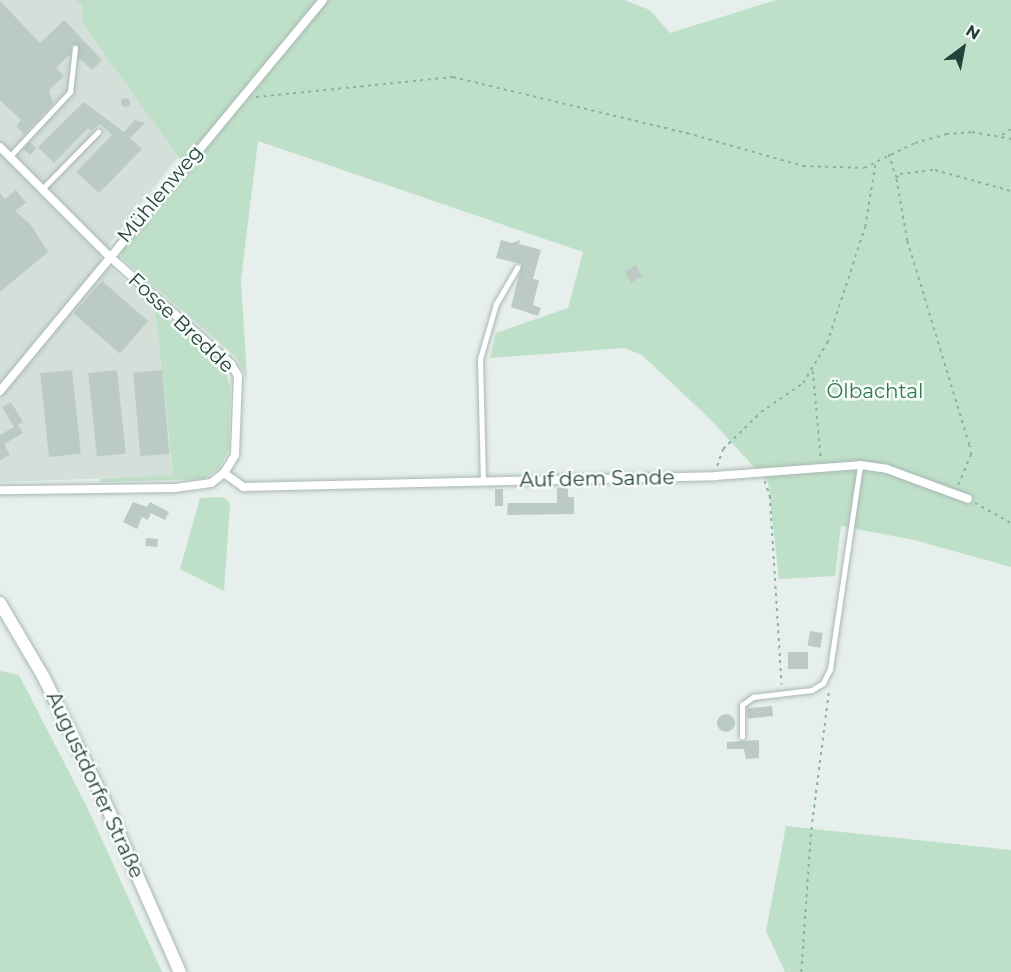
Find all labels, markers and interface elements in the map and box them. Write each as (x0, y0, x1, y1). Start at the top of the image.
north arrow (933, 18, 993, 78)
text: N (962, 21, 983, 44)
street label: Mühlenweg (112, 140, 208, 248)
street label: Fosse Bredde (123, 268, 239, 378)
park label: Ölbachtal (827, 379, 923, 403)
street label: Auf dem Sande (519, 466, 675, 492)
street label: Augustdorfer Straße (41, 688, 149, 882)

